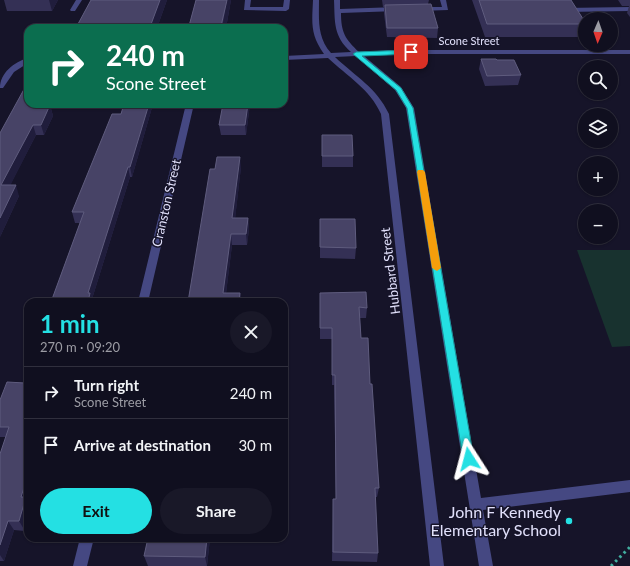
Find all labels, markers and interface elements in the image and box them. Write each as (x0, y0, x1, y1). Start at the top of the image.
north arrow (578, 12, 618, 52)
map controls (578, 12, 618, 244)
street label: Scone Street (438, 34, 500, 47)
pin (394, 35, 428, 69)
text: 240 m (106, 38, 185, 72)
icon: right (40, 40, 92, 92)
icon: arrive (400, 41, 422, 63)
button: search (578, 60, 618, 100)
text: Scone Street (106, 72, 206, 94)
button: layers (578, 108, 618, 148)
button: + (578, 156, 618, 196)
street label: Cranston Street (148, 157, 184, 248)
button: − (578, 204, 618, 244)
street label: Hubbard Street (377, 226, 403, 315)
text: 1 min (40, 309, 100, 338)
button: close (230, 311, 272, 353)
text: 270 m · 09:20 (40, 339, 120, 355)
text: Turn right (74, 376, 139, 394)
icon: right (40, 382, 62, 404)
text: 240 m (230, 384, 272, 402)
text: Scone Street (74, 394, 146, 410)
icon: arrive (40, 434, 62, 456)
text: Arrive at destination (74, 436, 211, 454)
text: 30 m (238, 436, 272, 454)
position arrow (448, 438, 490, 480)
button: Exit (40, 488, 152, 534)
button: Share (160, 488, 272, 534)
place label: John F Kennedy Elementary School (431, 502, 562, 539)
marker: John F Kennedy Elementary School (564, 516, 574, 526)

